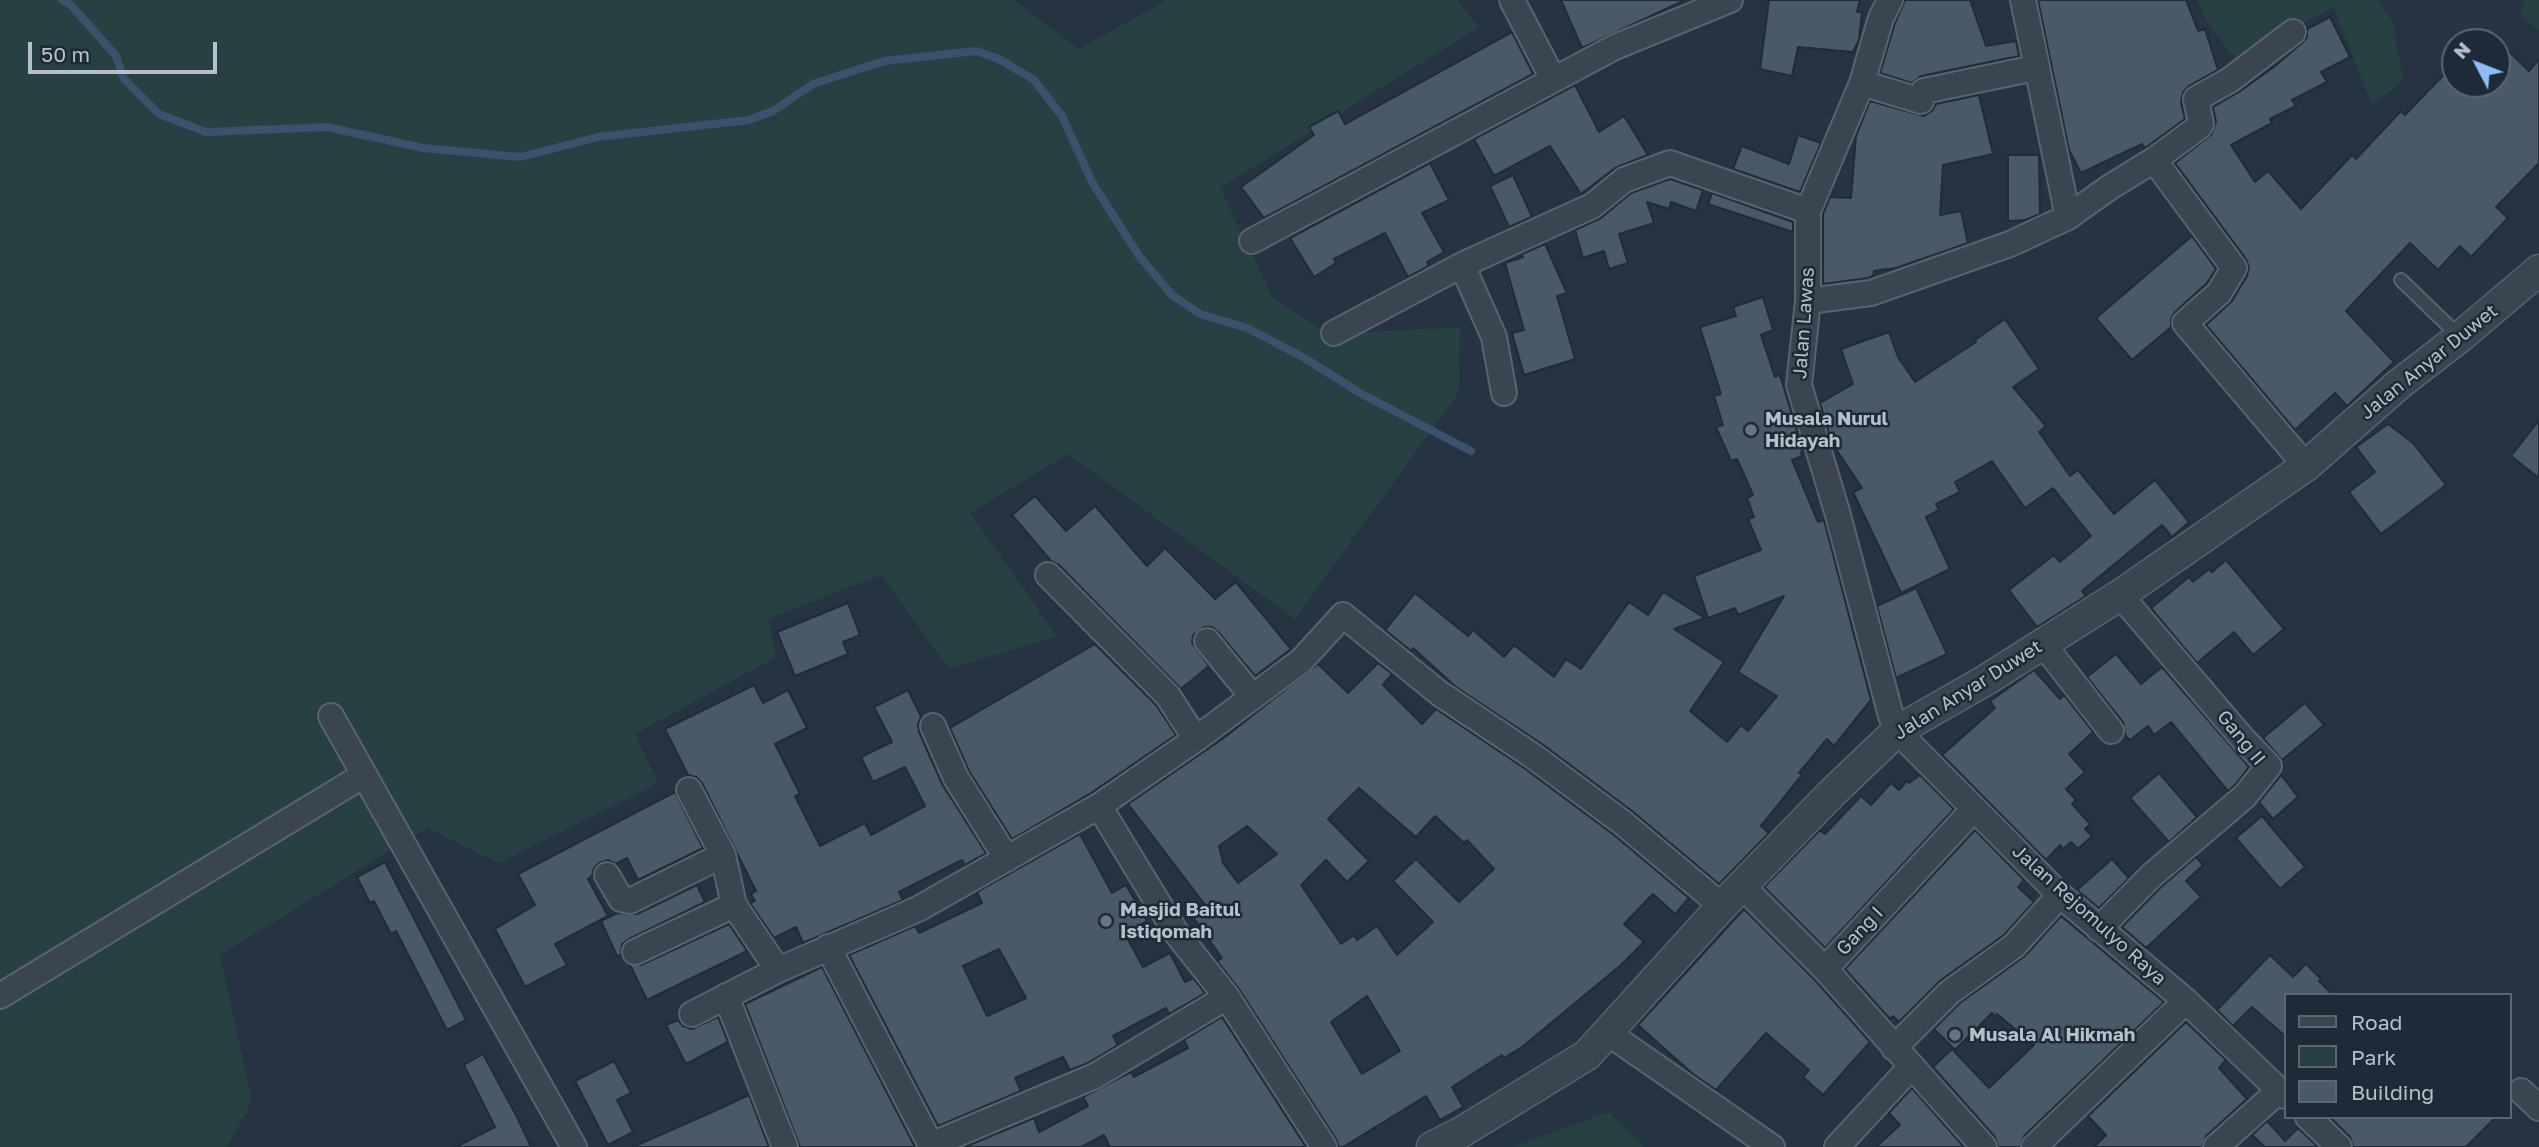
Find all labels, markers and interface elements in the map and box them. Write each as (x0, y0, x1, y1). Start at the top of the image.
scale bar (32, 28, 220, 72)
north arrow (2441, 28, 2511, 98)
text: N (2448, 37, 2475, 63)
text: 50 m (41, 41, 90, 67)
street label: Jalan Lawas (1789, 266, 1819, 380)
street label: Jalan Anyar Duwet (2356, 300, 2502, 424)
place label: Musala Nurul Hidayah (1765, 408, 1888, 452)
marker: Musala Nurul Hidayah (1743, 422, 1759, 438)
street label: Jalan Anyar Duwet (1890, 635, 2046, 745)
street label: Gang II (2212, 706, 2270, 770)
street label: Jalan Rejomulyo Raya (2007, 840, 2171, 990)
place label: Masjid Baitul Istiqomah (1120, 899, 1240, 943)
street label: Gang I (1832, 902, 1888, 960)
marker: Masjid Baitul Istiqomah (1098, 913, 1114, 929)
legend (2284, 993, 2511, 1119)
text: Road (2351, 1009, 2402, 1035)
place label: Musala Al Hikmah (1969, 1024, 2135, 1046)
marker: Musala Al Hikmah (1947, 1027, 1963, 1043)
text: Park (2351, 1044, 2396, 1070)
text: Building (2351, 1079, 2434, 1105)

